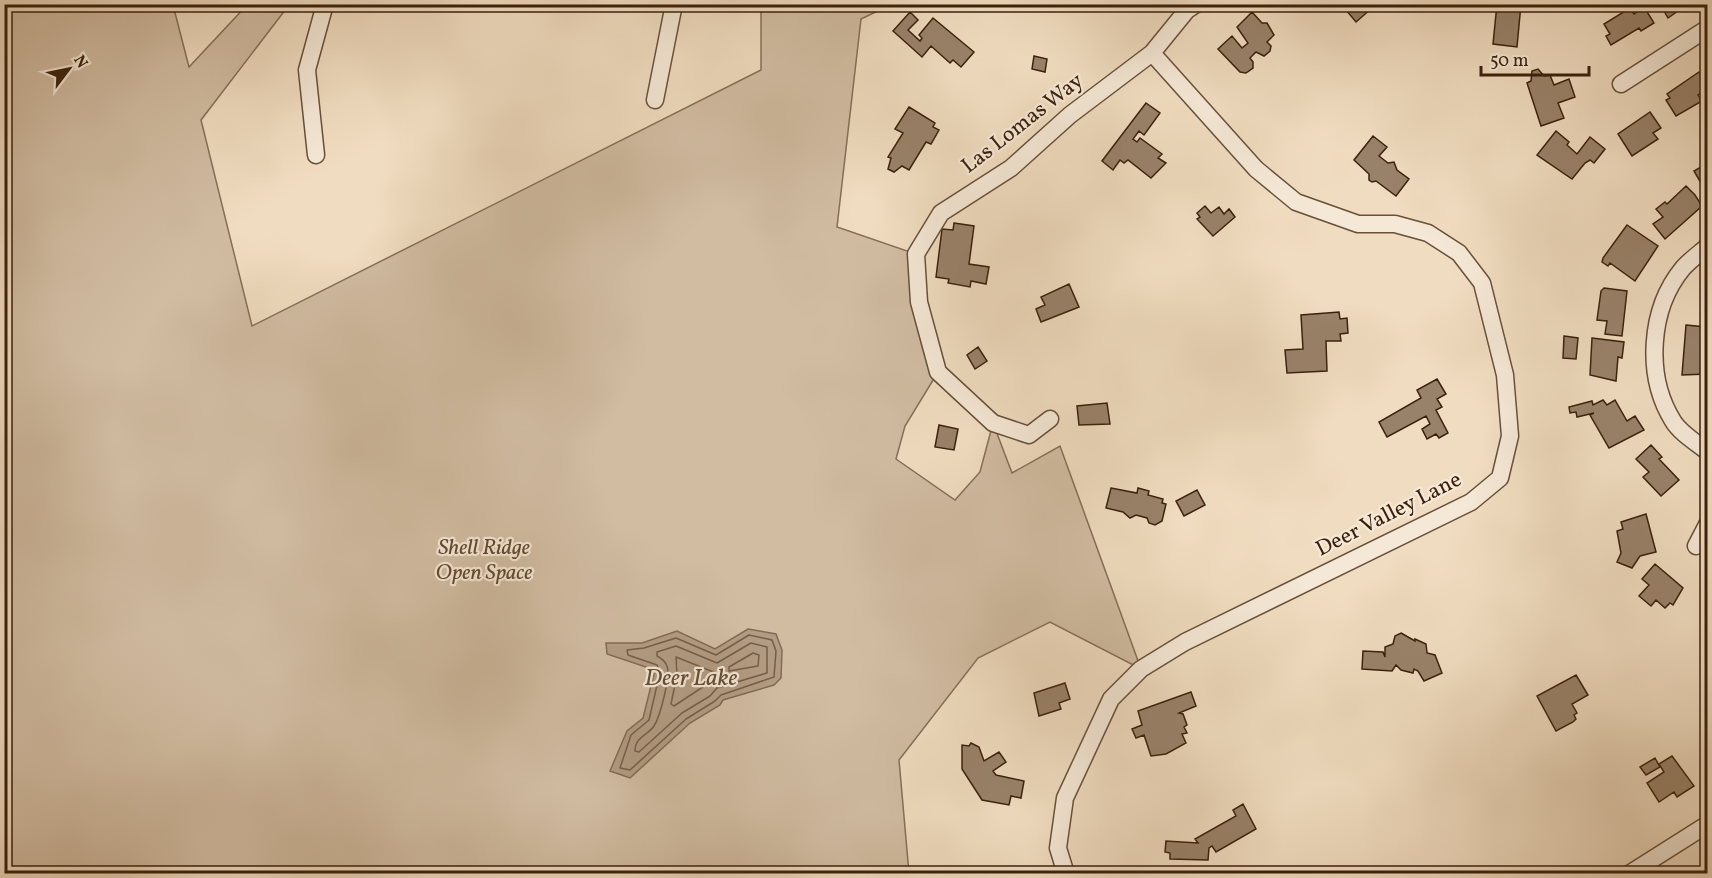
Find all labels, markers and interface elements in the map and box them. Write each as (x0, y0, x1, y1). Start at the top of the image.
north arrow (39, 39, 99, 99)
scale bar (1481, 39, 1589, 77)
text: 50 m (1490, 49, 1529, 74)
text: N (68, 51, 93, 73)
street label: Las Lomas Way (955, 66, 1091, 182)
street label: Deer Valley Lane (1311, 465, 1467, 565)
park label: Shell Ridge Open Space (436, 533, 532, 589)
water label: Deer Lake (645, 662, 738, 696)

